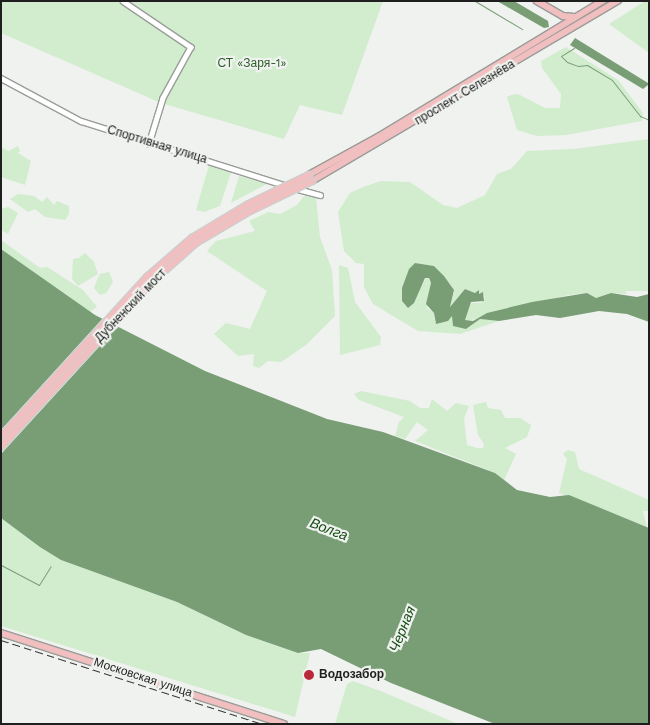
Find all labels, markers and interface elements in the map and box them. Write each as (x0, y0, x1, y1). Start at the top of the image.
park label: СТ «Заря-1» (218, 57, 286, 71)
street label: проспект Селезнёва (412, 57, 518, 129)
street label: Спортивная улица (105, 123, 209, 167)
street label: Дубненский мост (92, 266, 170, 346)
water label: Волга (308, 514, 350, 544)
water label: Черная (385, 604, 419, 654)
street label: Московская улица (92, 655, 194, 701)
place label: Водозабор (319, 668, 384, 682)
marker: Водозабор (303, 669, 315, 681)

